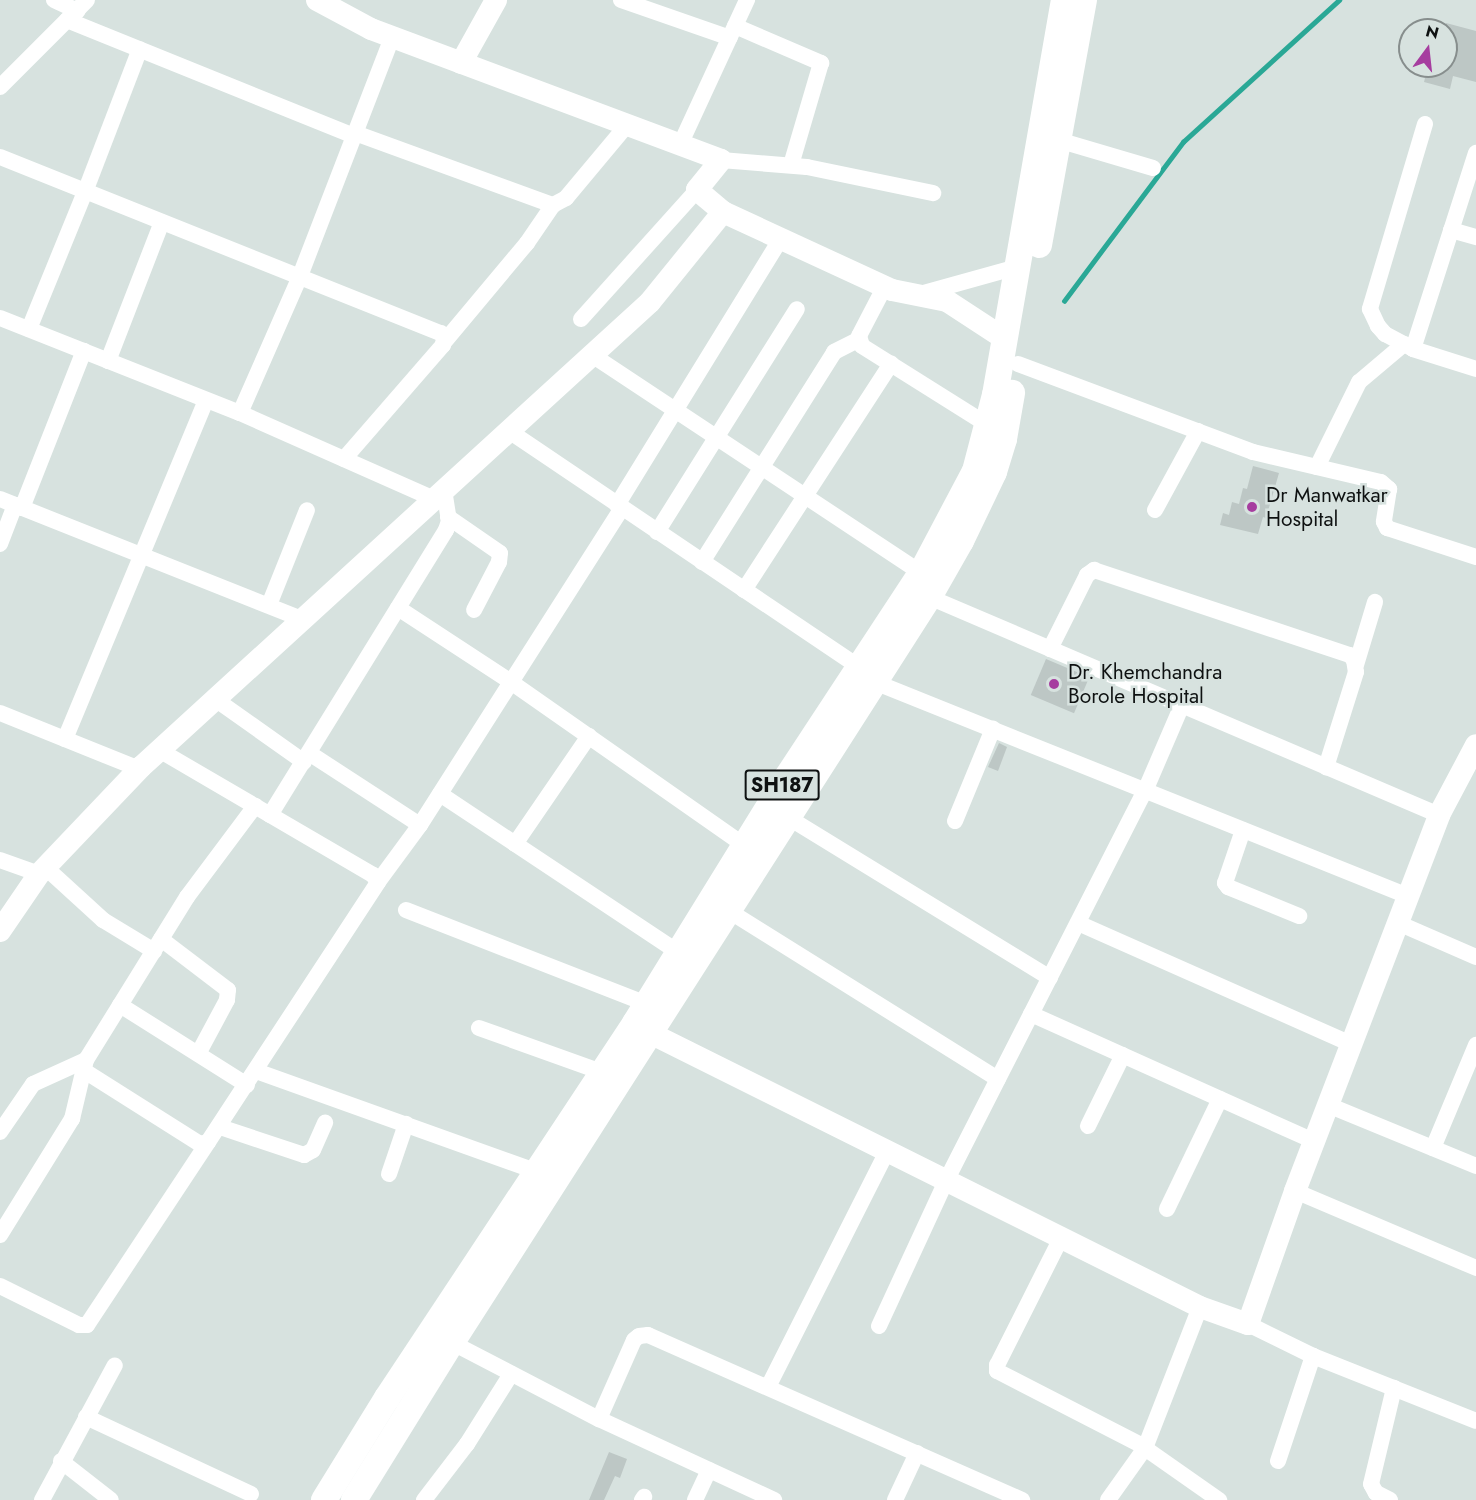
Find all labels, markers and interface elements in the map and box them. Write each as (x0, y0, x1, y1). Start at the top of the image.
north arrow (1398, 18, 1458, 78)
text: N (1423, 19, 1441, 45)
place label: Dr Manwatkar Hospital (1266, 482, 1388, 532)
marker: Dr Manwatkar Hospital (1243, 498, 1261, 516)
place label: Dr. Khemchandra Borole Hospital (1068, 659, 1222, 709)
marker: Dr. Khemchandra Borole Hospital (1045, 675, 1063, 693)
road number: SH187 (744, 768, 820, 802)

